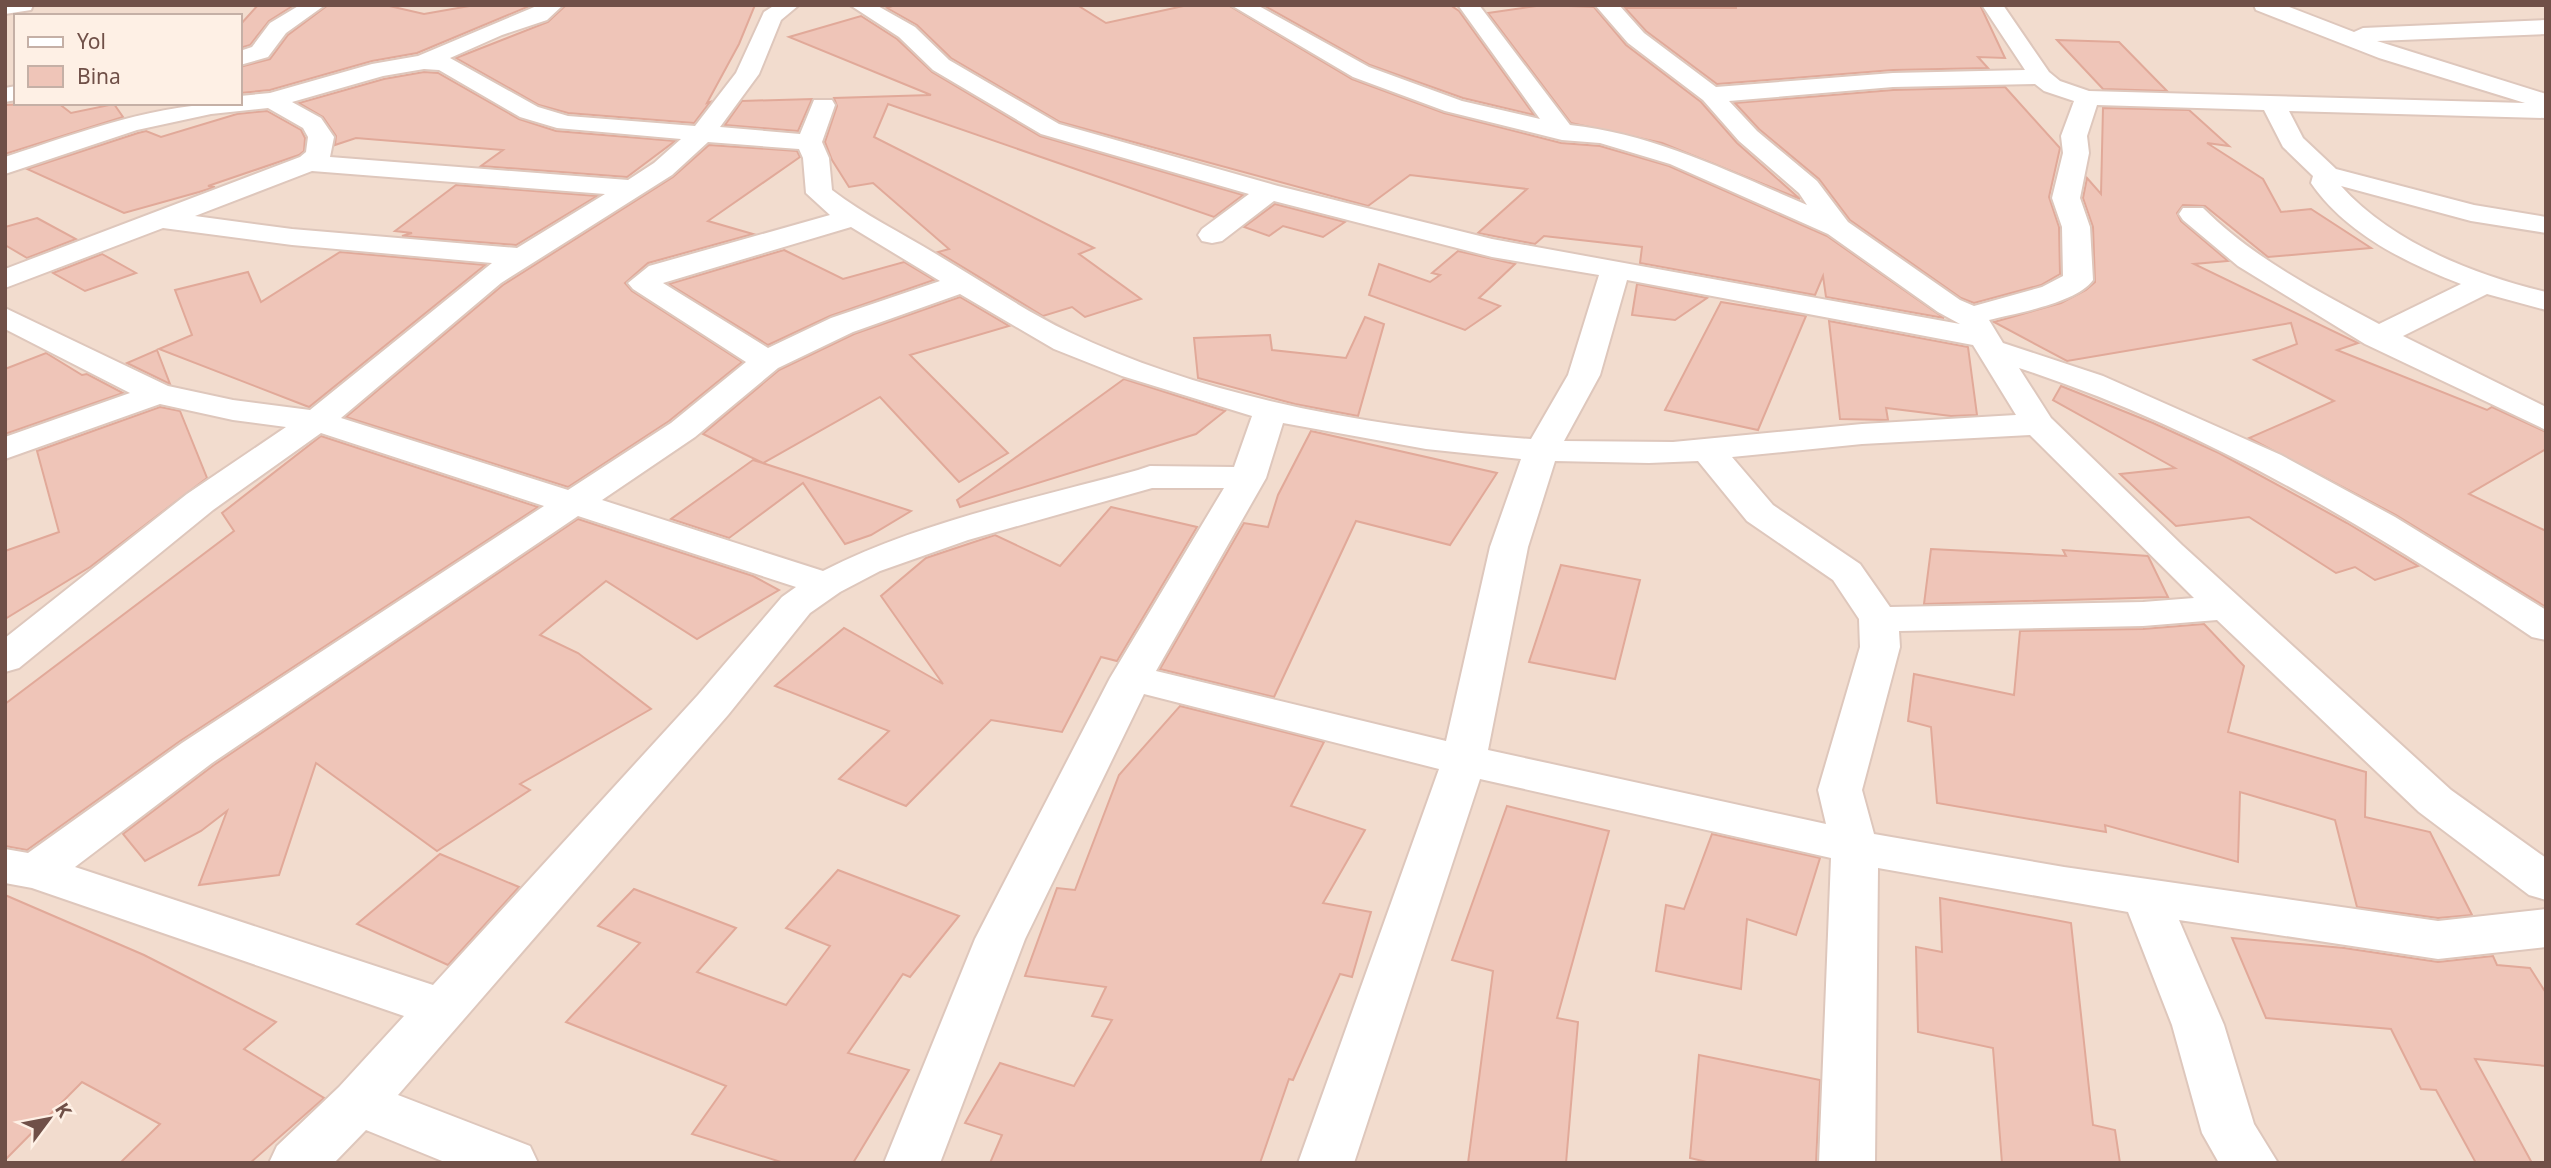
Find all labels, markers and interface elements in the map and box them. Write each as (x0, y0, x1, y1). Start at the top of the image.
legend (14, 14, 242, 105)
text: Yol (77, 27, 106, 55)
text: Bina (77, 62, 121, 90)
north arrow (14, 1084, 84, 1154)
text: K (49, 1098, 78, 1123)

